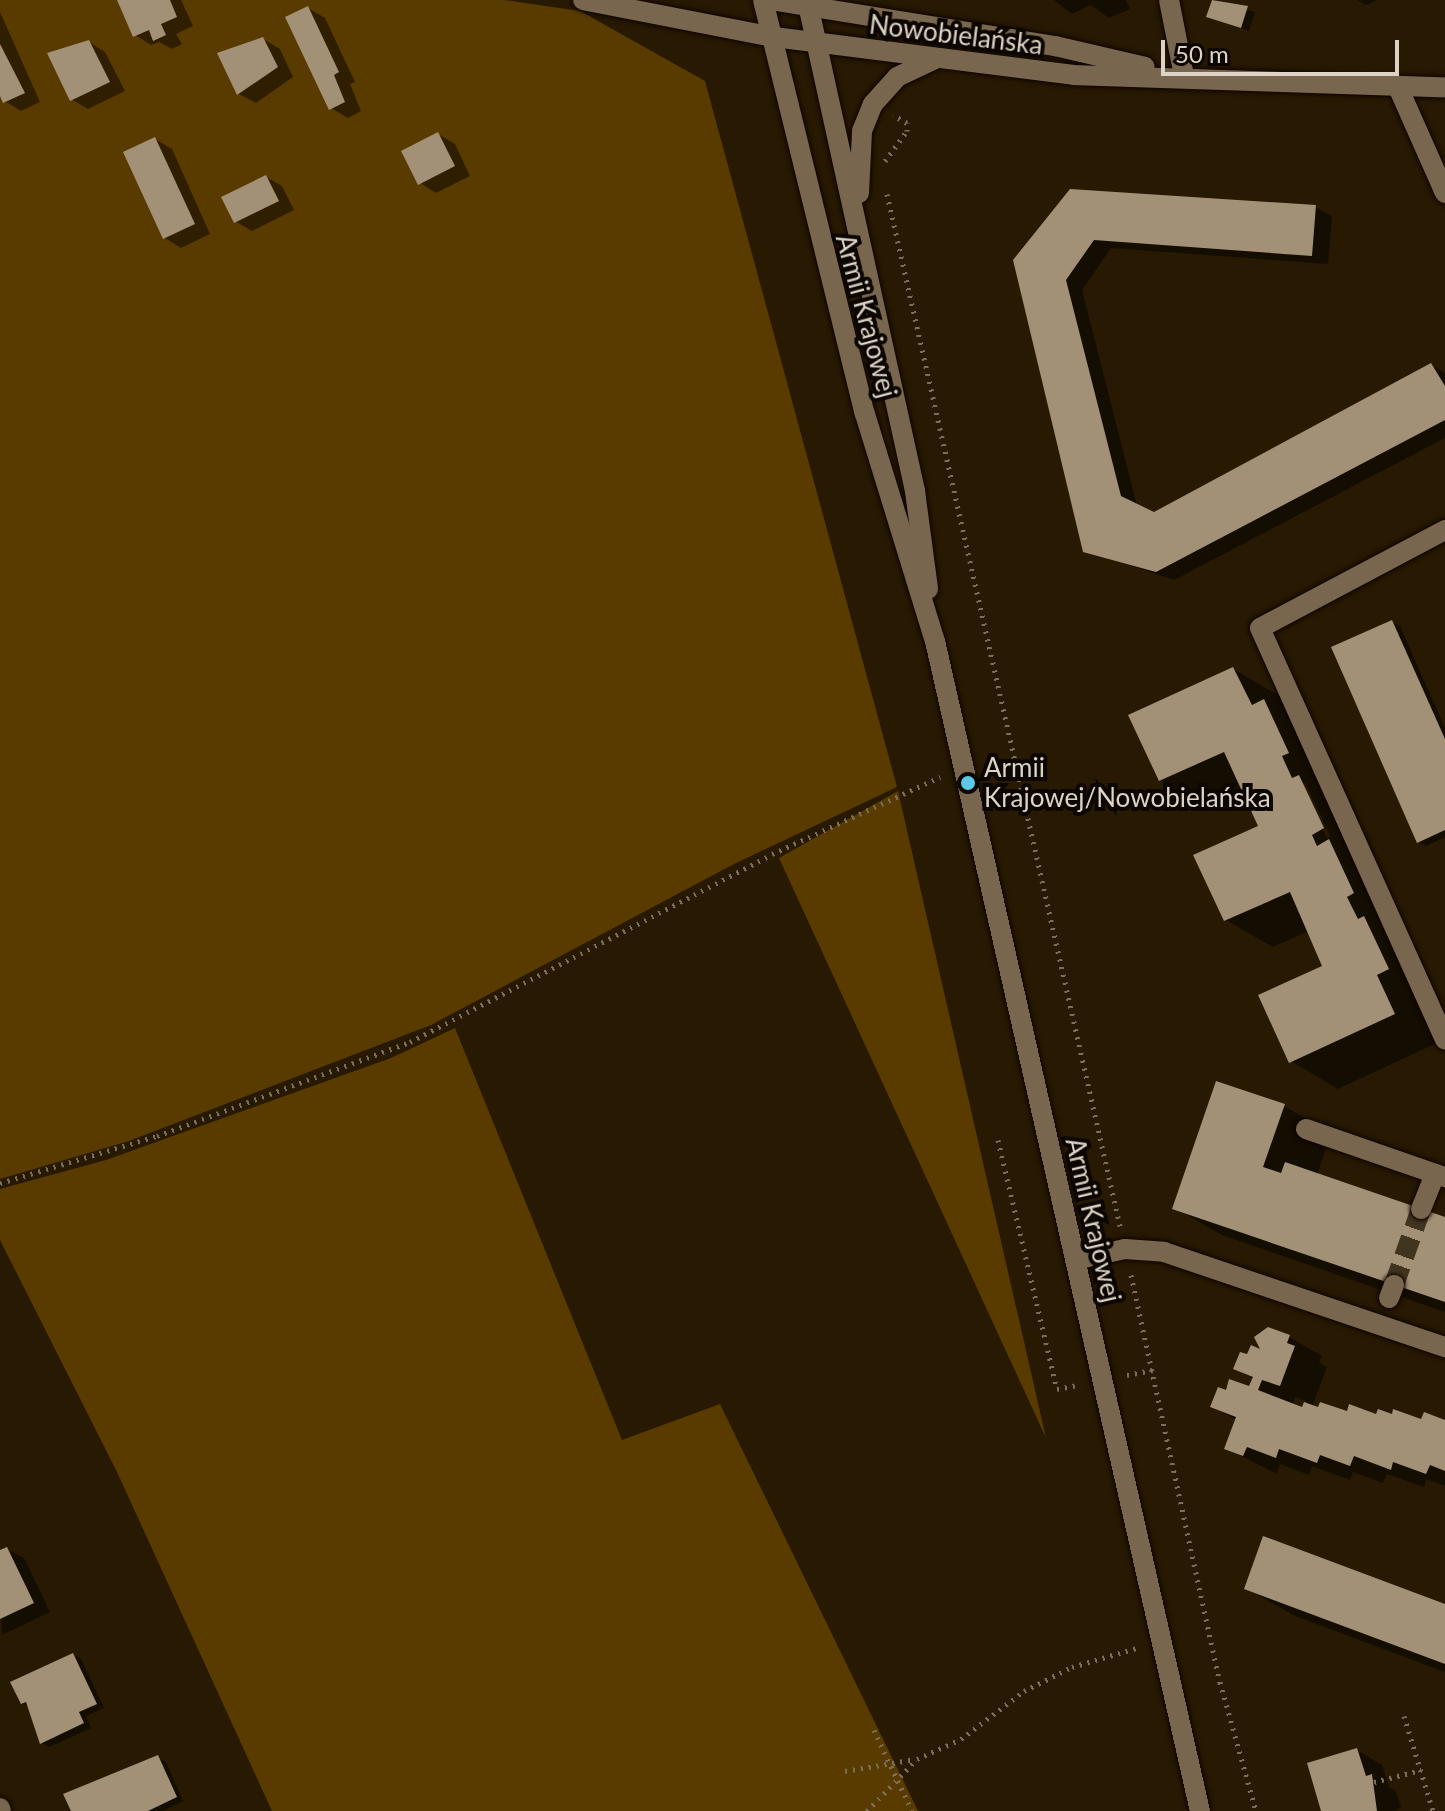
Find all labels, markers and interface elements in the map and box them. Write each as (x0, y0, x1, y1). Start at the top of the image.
street label: Nowobielańska (868, 9, 1044, 61)
scale bar (1165, 24, 1403, 74)
text: 50 m (1175, 39, 1229, 68)
street label: Armii Krajowej (829, 231, 903, 401)
place label: Armii Krajowej/Nowobielańska (984, 752, 1271, 814)
marker: Armii Krajowej/Nowobielańska (959, 774, 977, 792)
street label: Armii Krajowej (1059, 1135, 1127, 1305)

